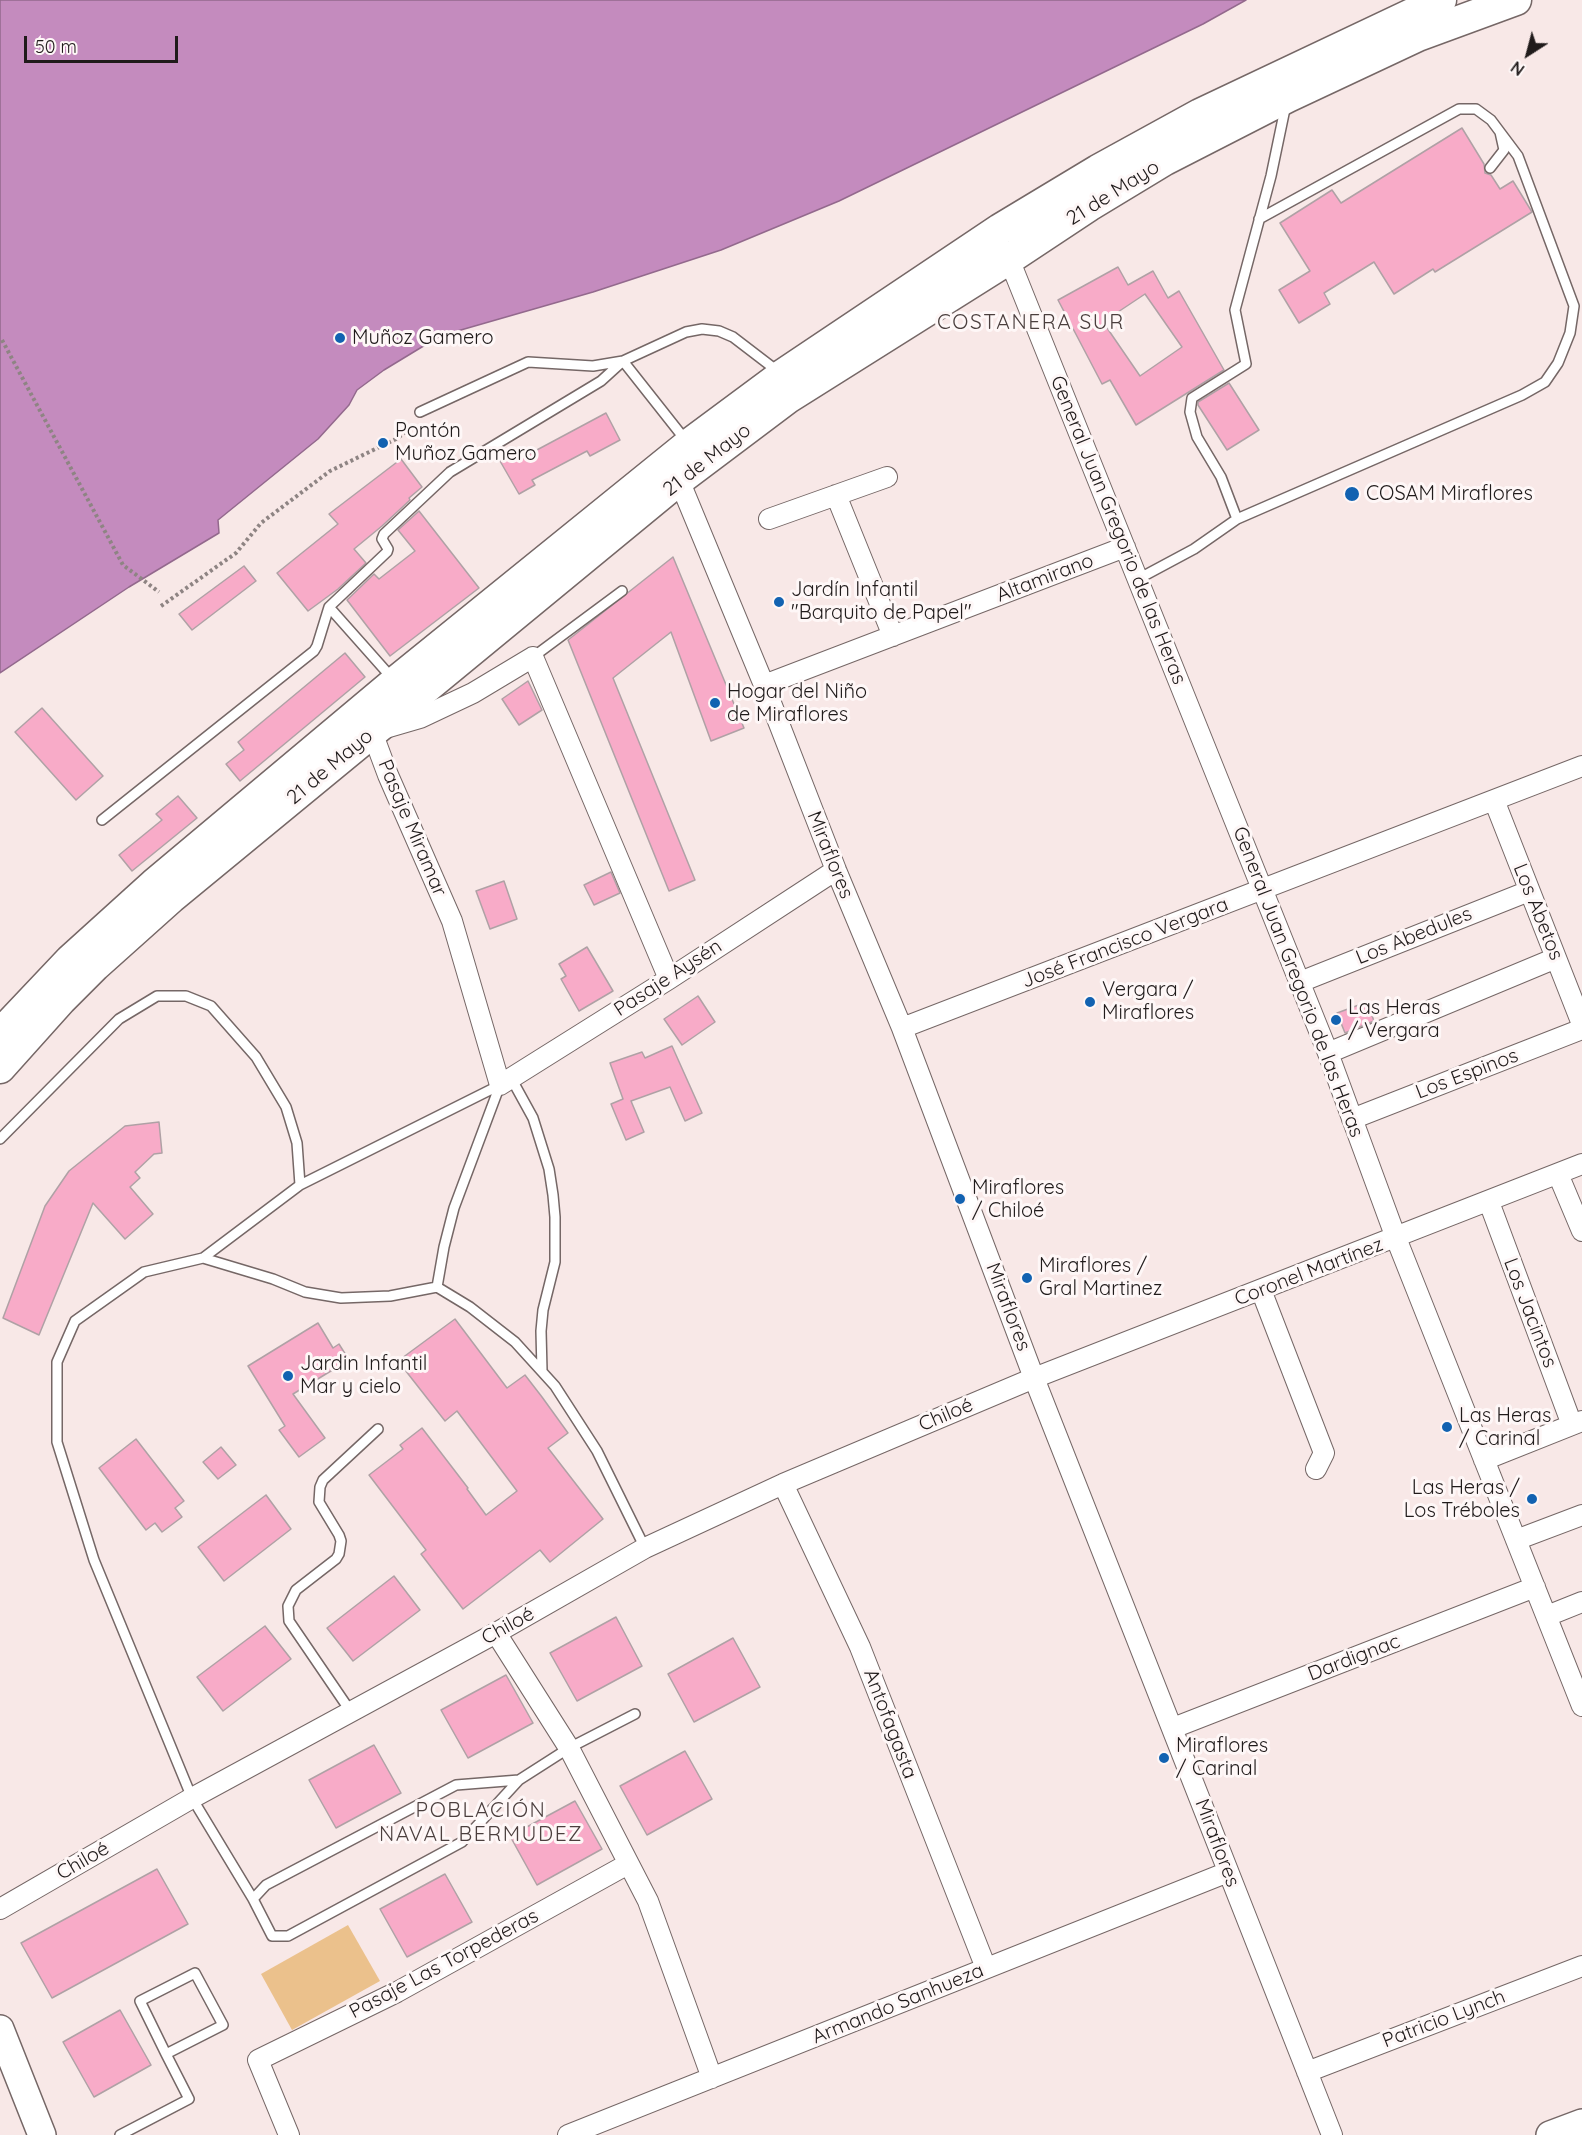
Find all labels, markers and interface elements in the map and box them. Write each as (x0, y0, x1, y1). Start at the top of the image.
scale bar (27, 24, 182, 62)
north arrow (1498, 24, 1558, 84)
text: 50 m (35, 35, 77, 58)
text: N (1507, 57, 1528, 80)
street label: 21 de Mayo (1062, 155, 1164, 231)
district label: COSTANERA SUR (937, 310, 1125, 336)
place label: Muñoz Gamero (352, 326, 494, 350)
marker: Muñoz Gamero (333, 331, 347, 345)
street label: General Juan Gregorio de las Heras (1045, 372, 1191, 688)
street label: 21 de Mayo (658, 418, 756, 502)
place label: Pontón Muñoz Gamero (395, 419, 537, 466)
marker: Pontón Muñoz Gamero (376, 436, 390, 450)
place label: COSAM Miraflores (1366, 482, 1533, 506)
marker: COSAM Miraflores (1343, 485, 1361, 503)
street label: Altamirano (993, 548, 1097, 608)
place label: Jardín Infantil "Barquito de Papel" (791, 578, 972, 625)
marker: Jardín Infantil "Barquito de Papel" (772, 595, 786, 609)
place label: Hogar del Niño de Miraflores (727, 680, 867, 727)
marker: Hogar del Niño de Miraflores (708, 696, 722, 710)
street label: 21 de Mayo (282, 724, 378, 810)
street label: Pasaje Miramar (372, 756, 452, 900)
street label: Miraflores (802, 808, 858, 902)
street label: General Juan Gregorio de las Heras (1228, 823, 1368, 1141)
street label: Los Abetos (1508, 860, 1568, 964)
street label: José Francisco Vergara (1018, 892, 1232, 994)
street label: Los Abedules (1353, 902, 1475, 970)
street label: Pasaje Aysén (610, 934, 726, 1022)
place label: Vergara / Miraflores (1102, 978, 1194, 1025)
marker: Vergara / Miraflores (1083, 995, 1097, 1009)
place label: Las Heras / Vergara (1348, 996, 1440, 1043)
marker: Las Heras / Vergara (1329, 1013, 1343, 1027)
street label: Los Espinos (1412, 1043, 1522, 1105)
place label: Miraflores / Chiloé (972, 1176, 1064, 1223)
marker: Miraflores / Chiloé (953, 1192, 967, 1206)
street label: Coronel Martínez (1231, 1233, 1387, 1311)
place label: Miraflores / Gral Martinez (1039, 1254, 1162, 1301)
street label: Los Jacintos (1498, 1255, 1562, 1371)
street label: Miraflores (980, 1260, 1036, 1354)
marker: Miraflores / Gral Martinez (1020, 1271, 1034, 1285)
place label: Jardin Infantil Mar y cielo (300, 1352, 427, 1399)
marker: Jardin Infantil Mar y cielo (281, 1369, 295, 1383)
street label: Chiloé (915, 1393, 977, 1437)
place label: Las Heras / Carinal (1459, 1404, 1551, 1451)
marker: Las Heras / Carinal (1440, 1420, 1454, 1434)
place label: Las Heras / Los Tréboles (1404, 1476, 1520, 1523)
marker: Las Heras / Los Tréboles (1525, 1492, 1539, 1506)
street label: Chiloé (477, 1602, 539, 1650)
street label: Dardignac (1305, 1629, 1403, 1687)
street label: Antofagasta (858, 1666, 922, 1782)
place label: Miraflores / Carinal (1176, 1734, 1268, 1781)
marker: Miraflores / Carinal (1157, 1751, 1171, 1765)
street label: Miraflores (1189, 1796, 1245, 1890)
district label: POBLACIÓN NAVAL BERMUDEZ (379, 1798, 583, 1848)
street label: Chiloé (53, 1836, 113, 1886)
street label: Pasaje Las Torpederas (345, 1904, 543, 2024)
street label: Armando Sanhueza (809, 1959, 987, 2049)
street label: Patricio Lynch (1379, 1985, 1509, 2053)

